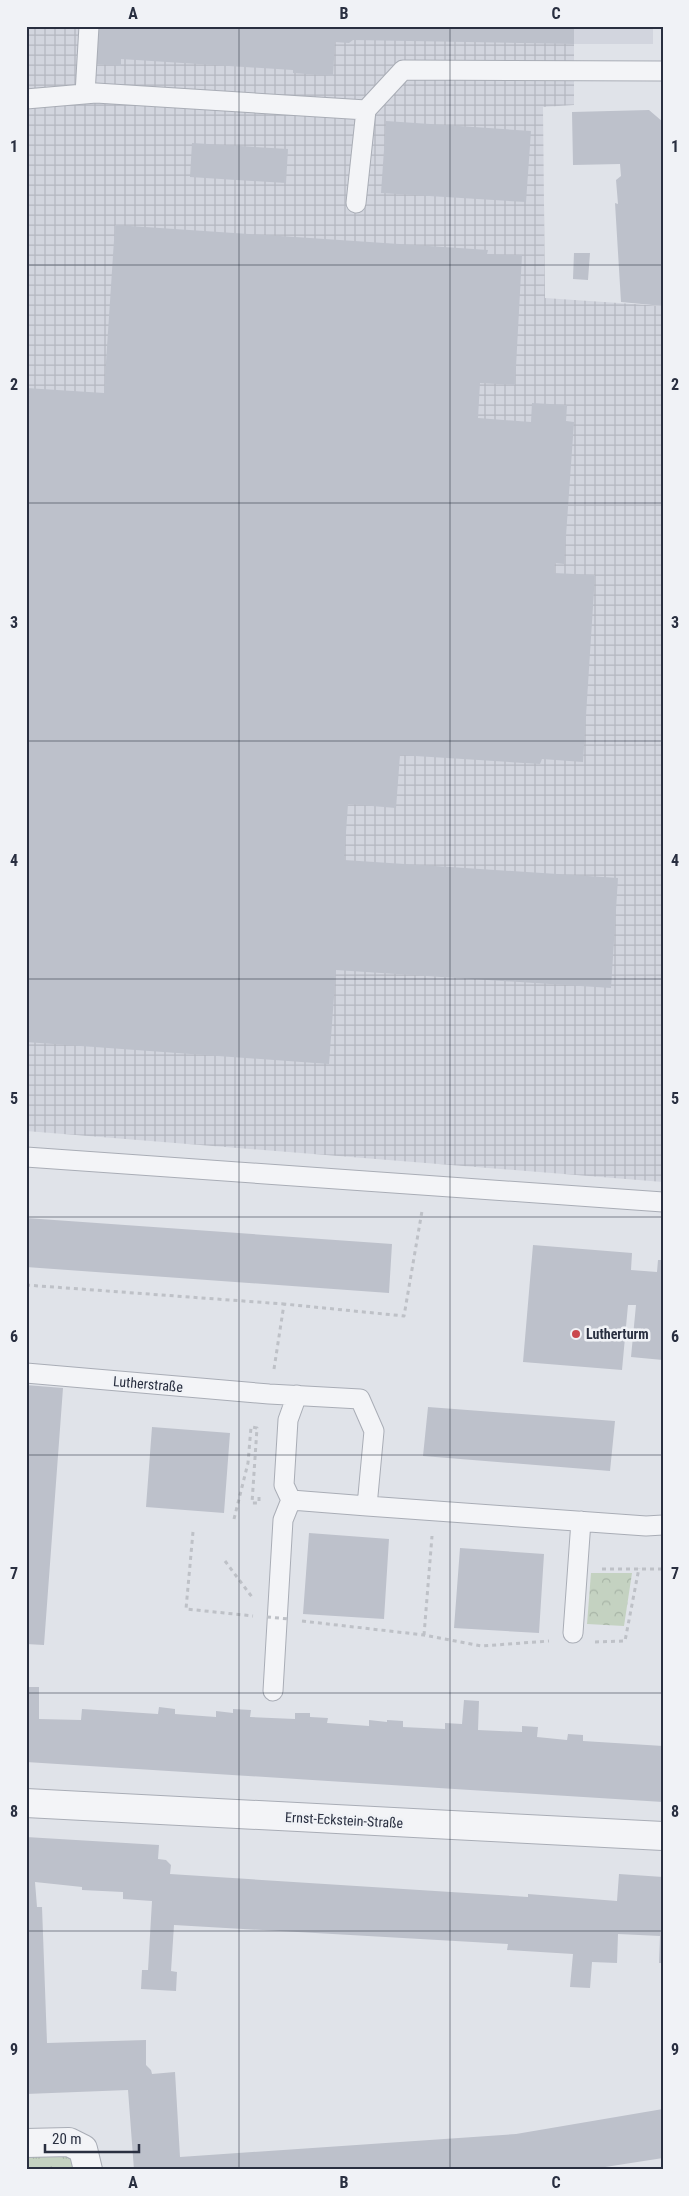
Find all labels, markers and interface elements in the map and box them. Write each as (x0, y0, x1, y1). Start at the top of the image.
text: A (128, 4, 138, 23)
text: B (340, 4, 349, 23)
text: C (551, 4, 561, 23)
text: 1 (10, 137, 18, 156)
text: 1 (671, 137, 679, 156)
text: 2 (10, 375, 18, 394)
text: 2 (671, 375, 679, 394)
text: 3 (10, 613, 18, 632)
text: 3 (671, 613, 679, 632)
text: 4 (10, 851, 18, 870)
text: 4 (671, 851, 679, 870)
text: 5 (10, 1089, 18, 1108)
text: 5 (671, 1089, 679, 1108)
place label: Lutherturm (586, 1326, 649, 1342)
text: 6 (10, 1327, 18, 1346)
text: 6 (671, 1327, 679, 1346)
marker: Lutherturm (570, 1328, 582, 1340)
street label: Lutherstraße (112, 1373, 184, 1395)
text: 7 (10, 1564, 18, 1583)
text: 7 (671, 1564, 679, 1583)
text: 8 (10, 1802, 18, 1821)
text: 8 (671, 1802, 679, 1821)
street label: Ernst-Eckstein-Straße (285, 1809, 404, 1831)
text: 9 (10, 2040, 18, 2059)
text: 9 (671, 2040, 679, 2059)
scale bar (45, 2121, 139, 2153)
text: 20 m (52, 2130, 82, 2148)
text: A (128, 2173, 138, 2192)
text: B (340, 2173, 349, 2192)
text: C (551, 2173, 561, 2192)

